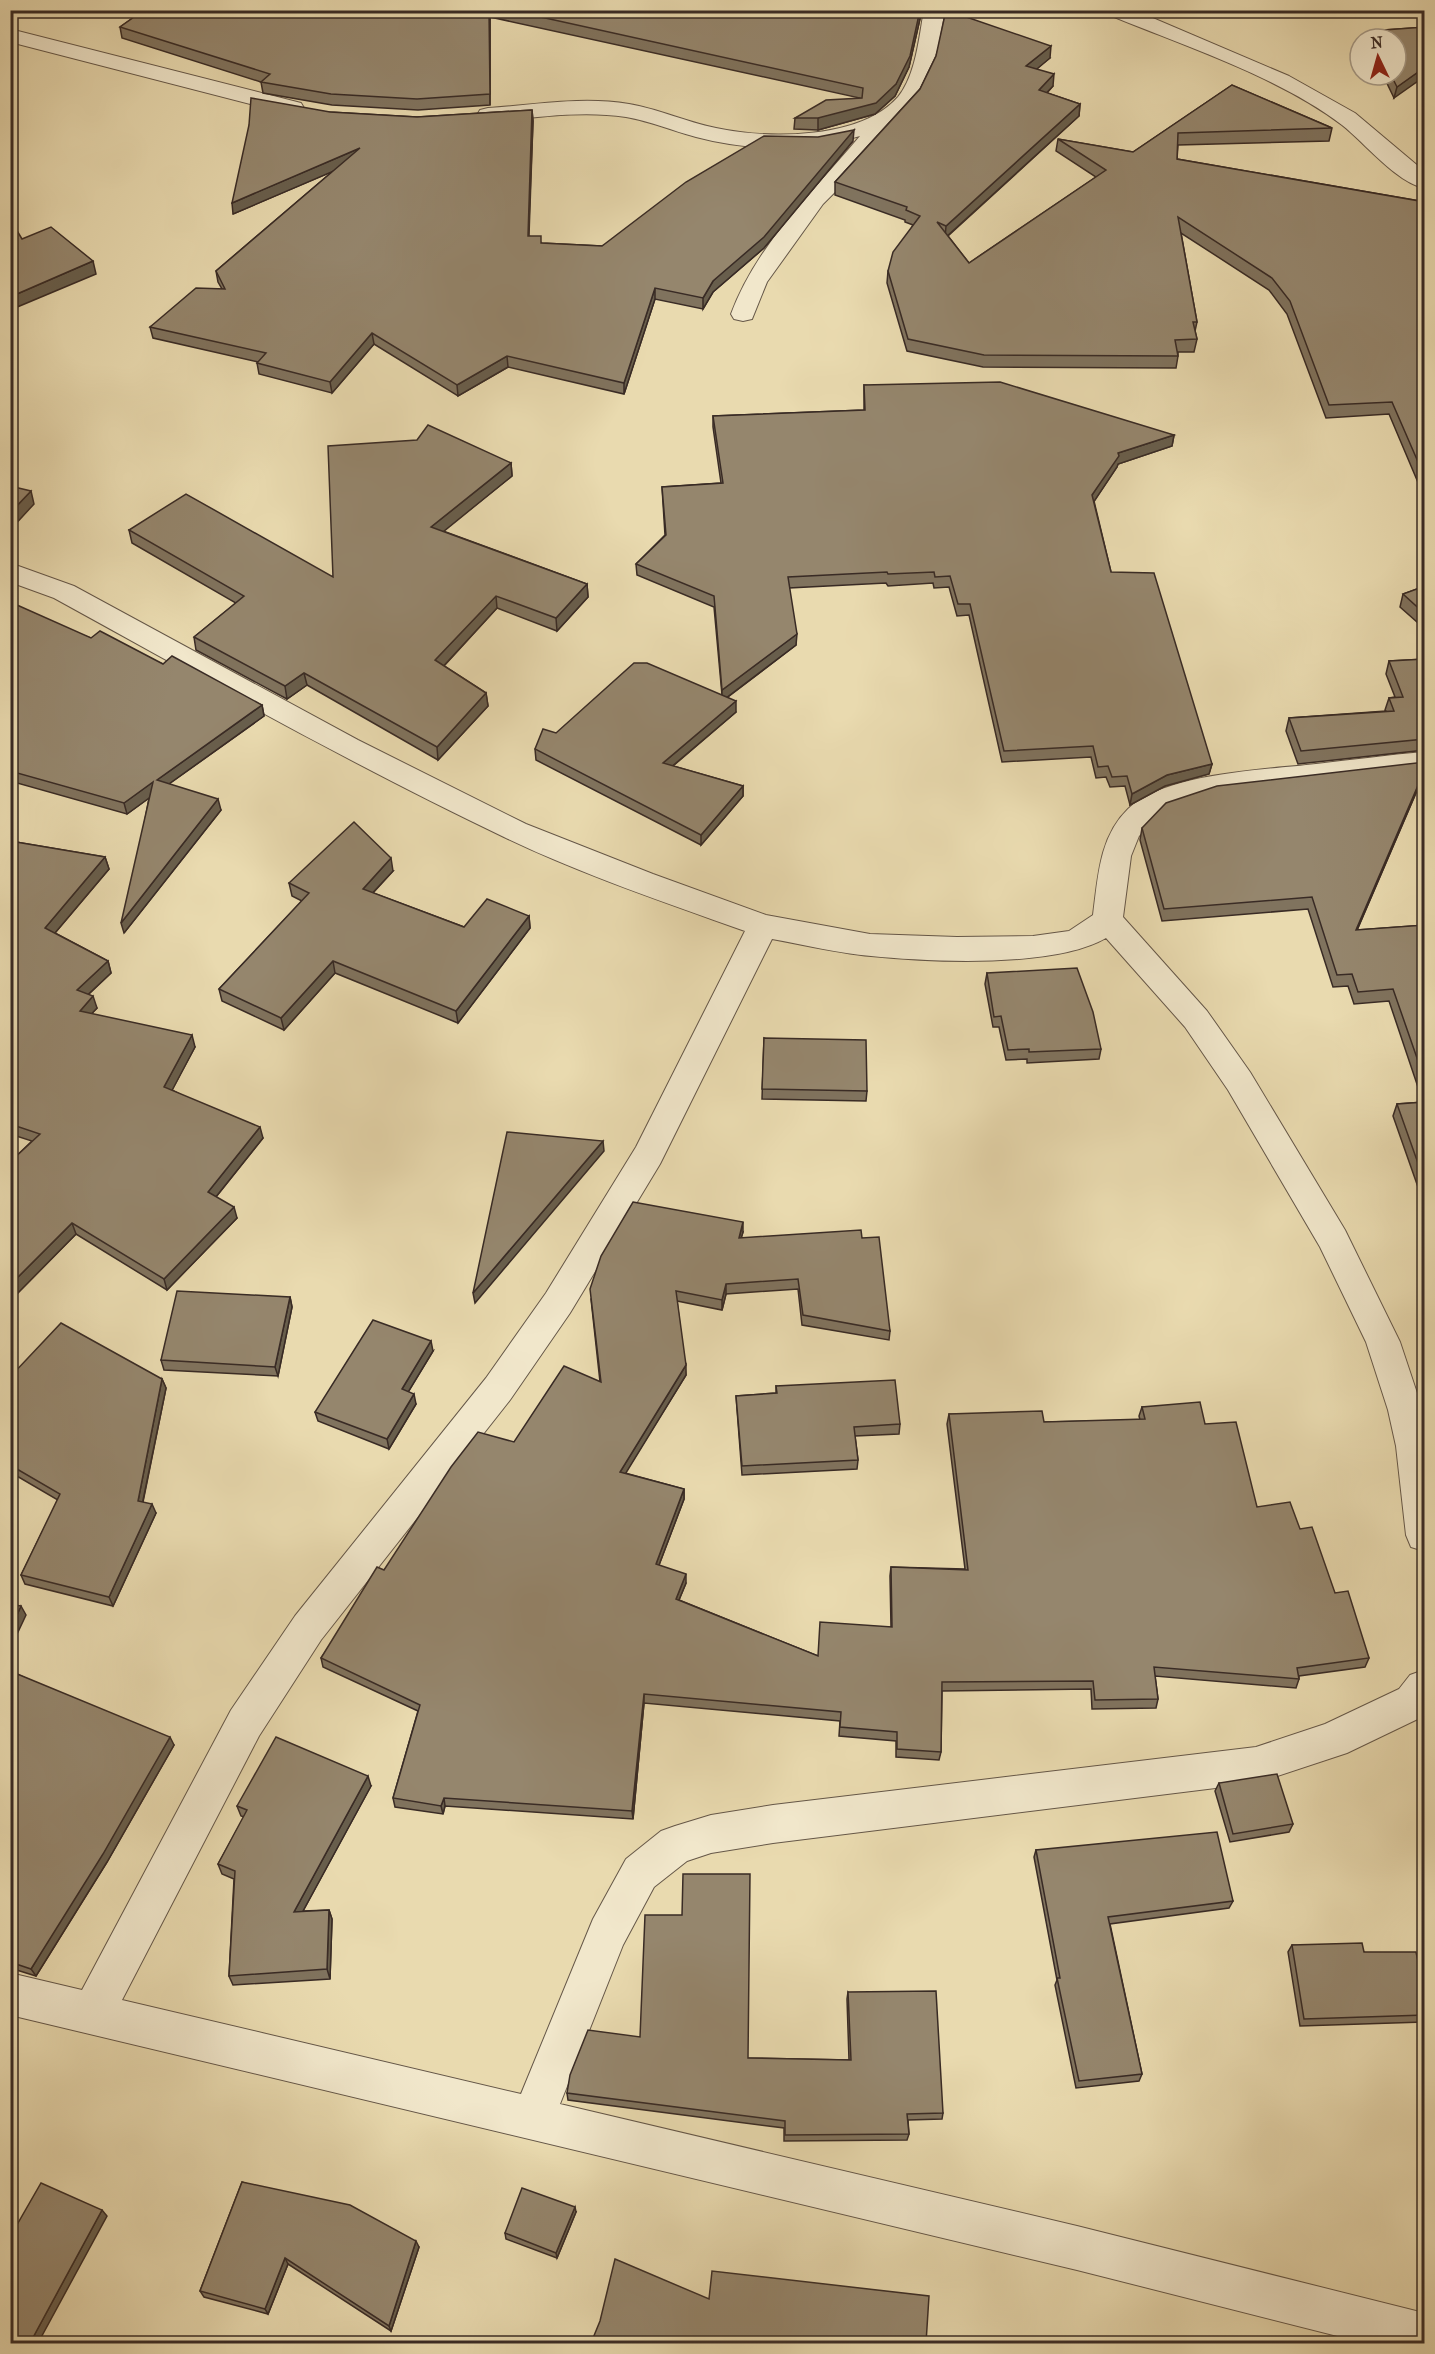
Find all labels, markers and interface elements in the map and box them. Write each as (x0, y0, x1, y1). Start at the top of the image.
north arrow (1348, 27, 1408, 87)
text: N (1370, 32, 1384, 53)

